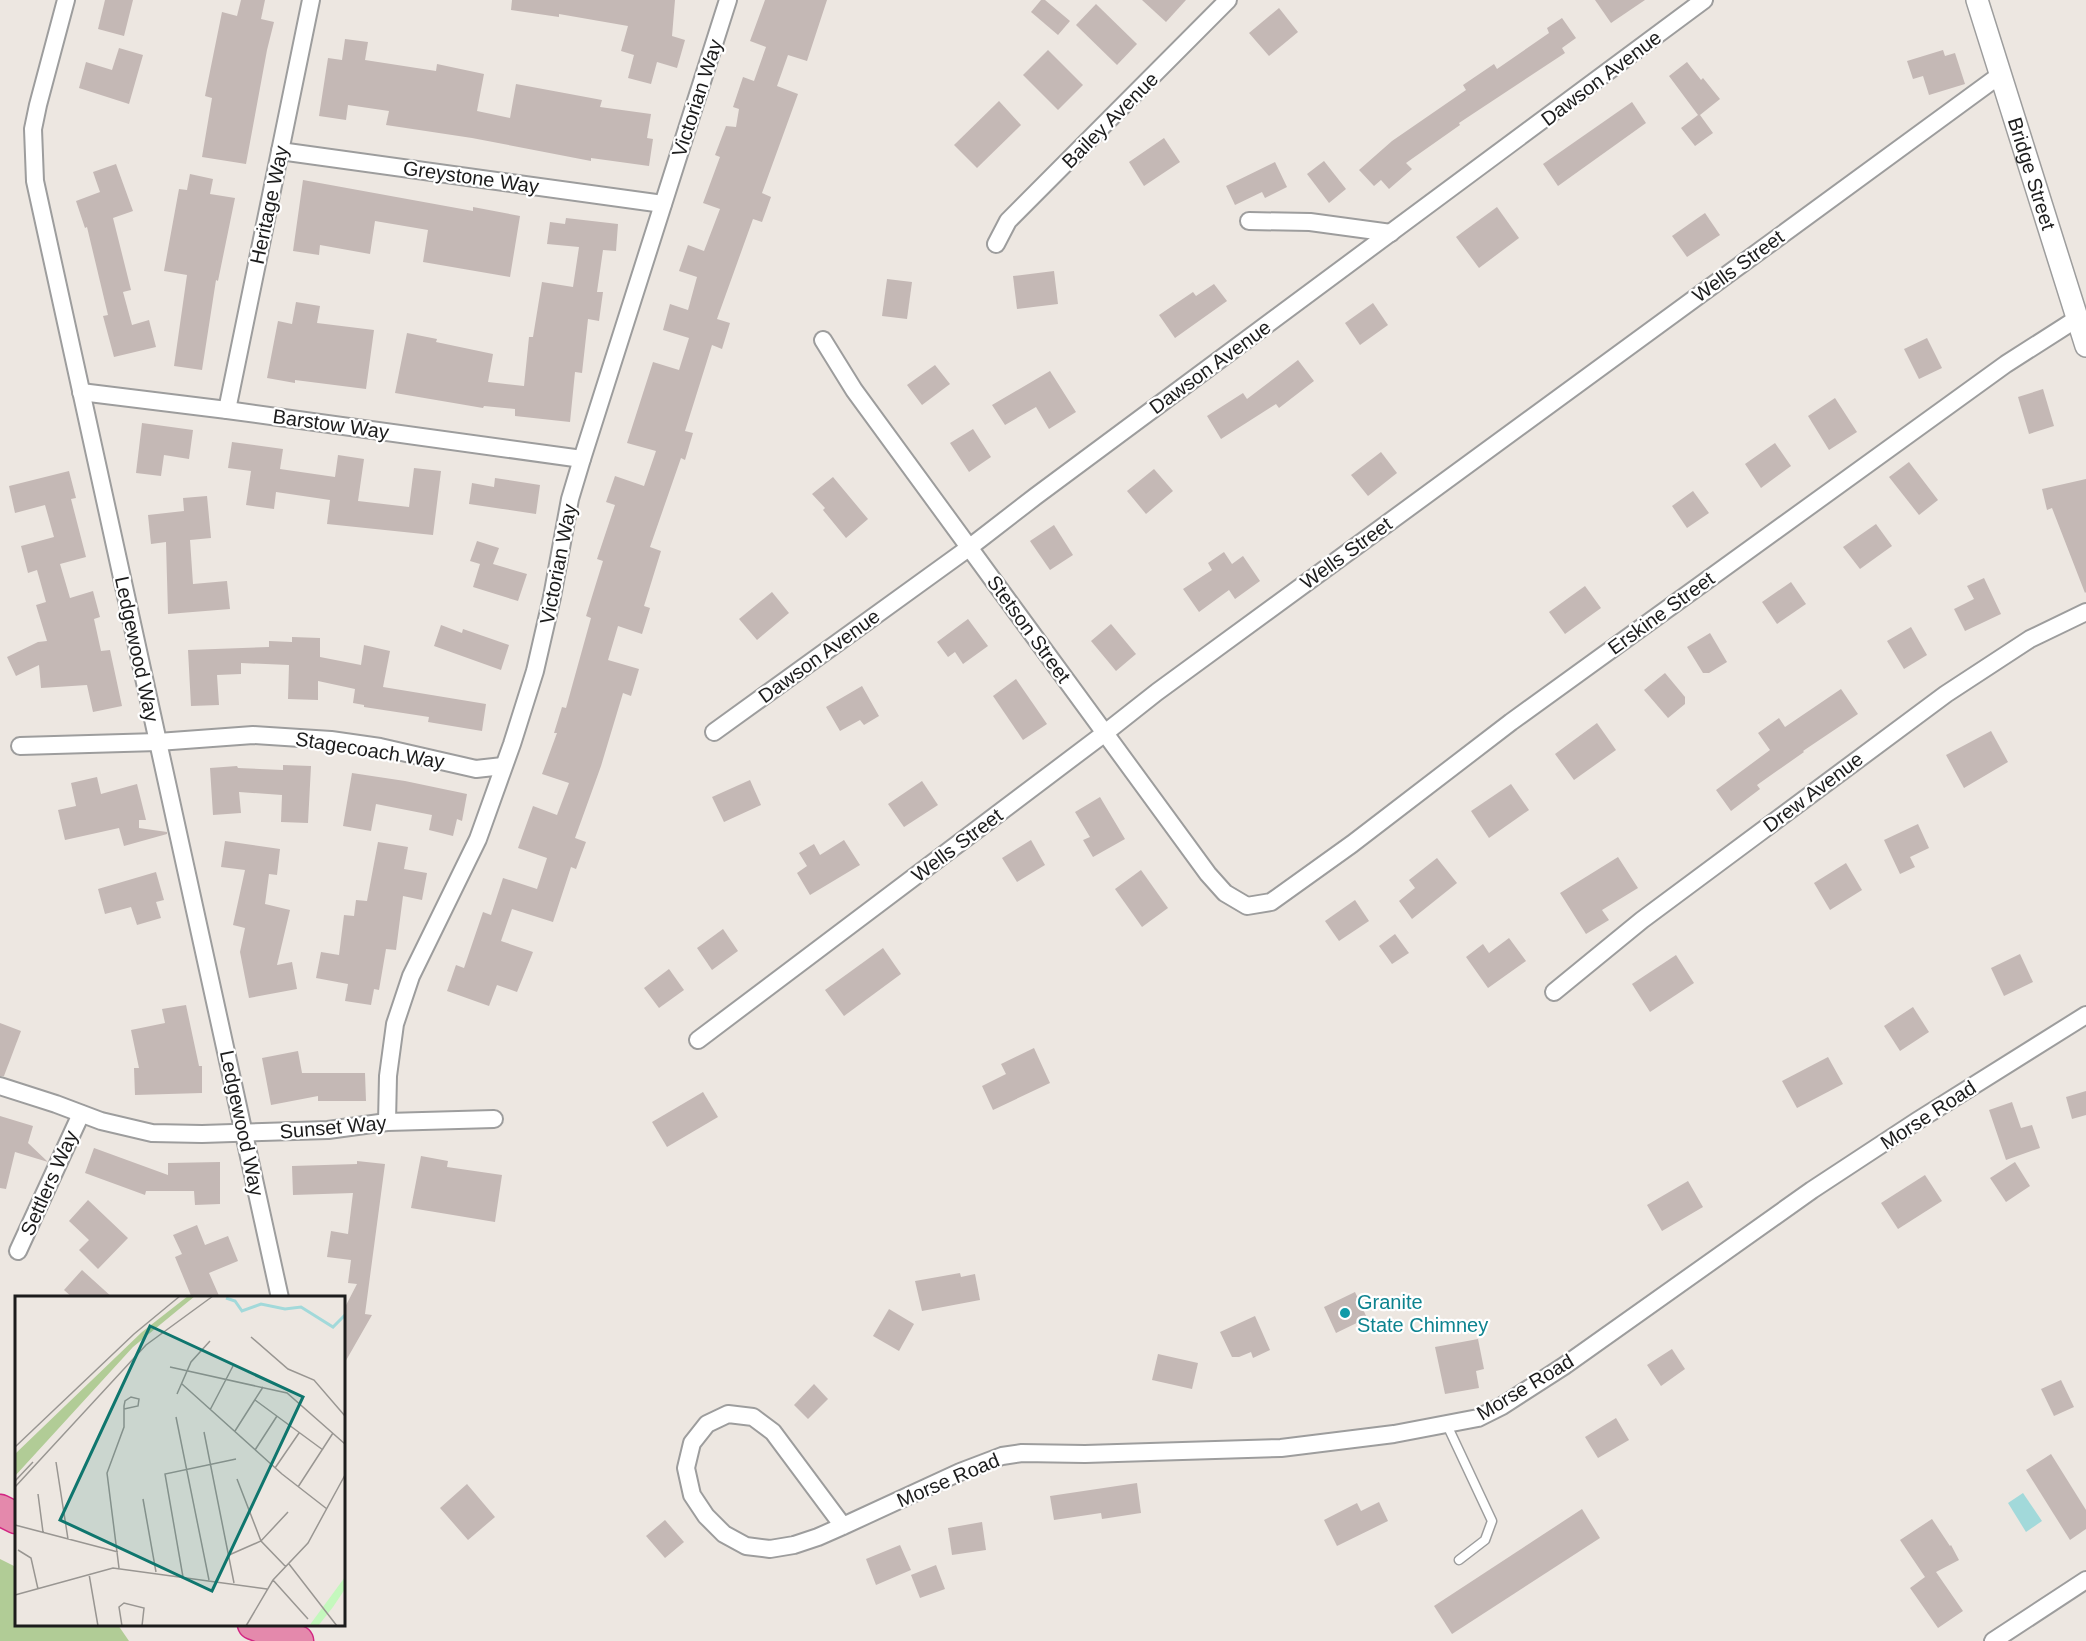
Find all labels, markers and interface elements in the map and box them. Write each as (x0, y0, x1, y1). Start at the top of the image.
street label: Dawson Avenue (1537, 26, 1665, 130)
street label: Victorian Way (668, 36, 726, 160)
street label: Bailey Avenue (1058, 68, 1162, 172)
street label: Bridge Street (2004, 115, 2060, 233)
street label: Heritage Way (246, 144, 292, 266)
street label: Greystone Way (402, 157, 540, 197)
street label: Wells Street (1688, 225, 1788, 306)
street label: Dawson Avenue (1145, 316, 1275, 418)
street label: Barstow Way (272, 405, 390, 443)
street label: Victorian Way (536, 502, 580, 626)
street label: Wells Street (1296, 512, 1396, 593)
street label: Erskine Street (1604, 567, 1719, 659)
street label: Stetson Street (983, 571, 1075, 687)
street label: Ledgewood Way (111, 574, 163, 724)
street label: Dawson Avenue (754, 605, 884, 707)
street label: Stagecoach Way (294, 727, 446, 773)
street label: Drew Avenue (1759, 748, 1867, 836)
street label: Wells Street (907, 804, 1007, 886)
street label: Ledgewood Way (216, 1048, 268, 1198)
street label: Morse Road (1876, 1076, 1980, 1154)
street label: Sunset Way (279, 1111, 387, 1143)
street label: Settlers Way (16, 1127, 82, 1239)
place label: Granite State Chimney (1357, 1291, 1488, 1336)
inset map (15, 1296, 345, 1626)
marker: Granite State Chimney (1338, 1306, 1352, 1320)
street label: Morse Road (1473, 1350, 1577, 1424)
street label: Morse Road (894, 1449, 1002, 1511)

